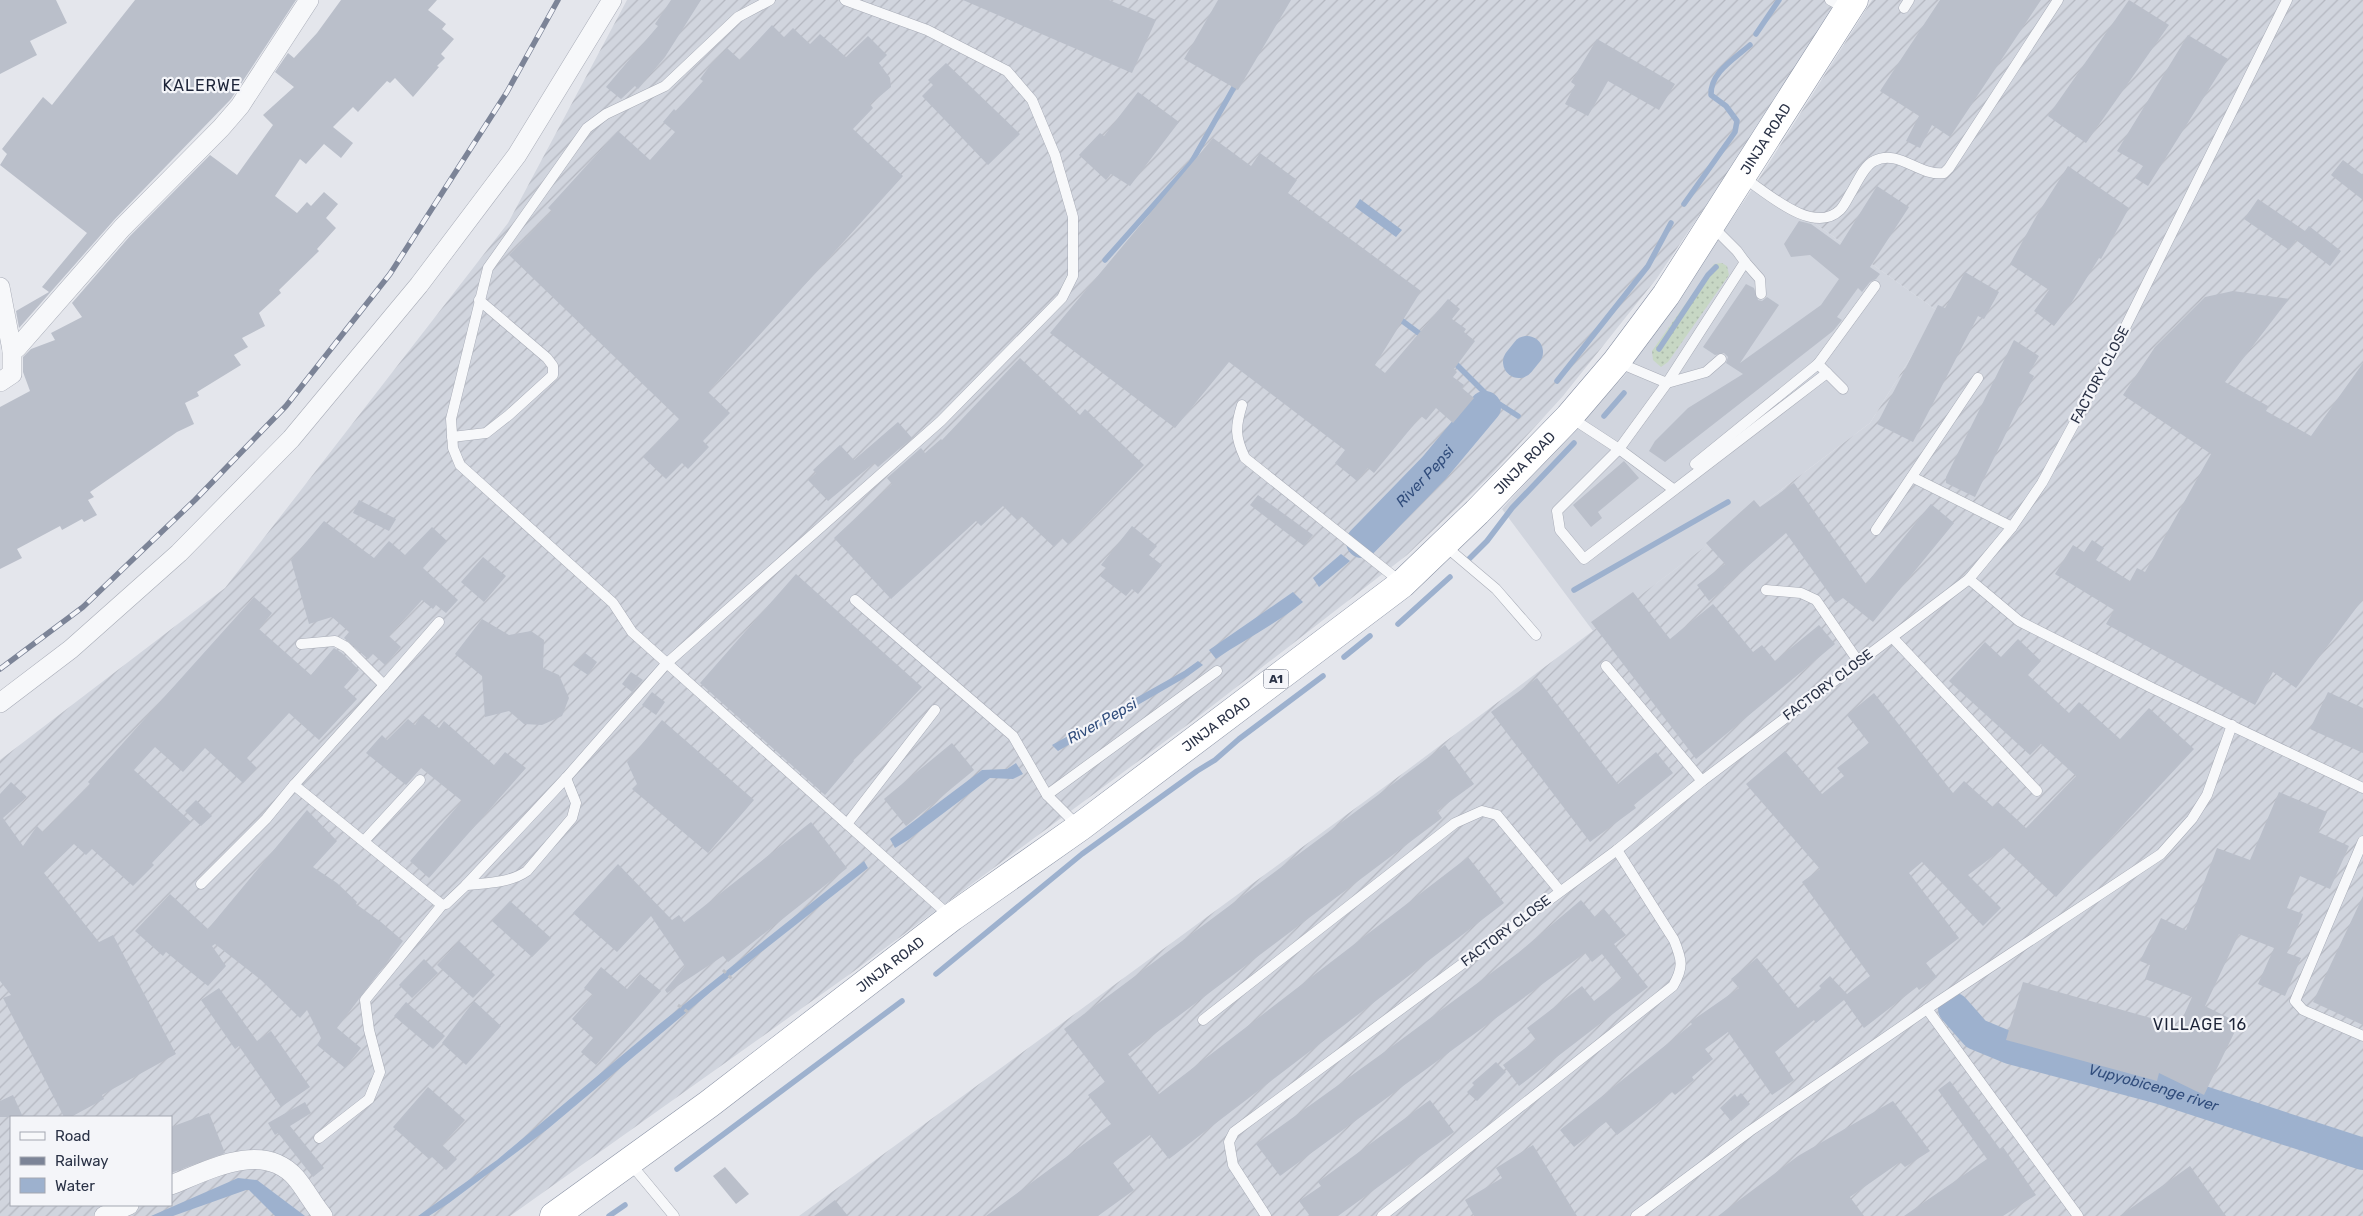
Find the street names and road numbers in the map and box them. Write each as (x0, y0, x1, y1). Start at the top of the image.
street label: JINJA ROAD (1737, 100, 1794, 178)
street label: FACTORY CLOSE (2067, 323, 2133, 427)
street label: JINJA ROAD (1490, 428, 1559, 498)
street label: FACTORY CLOSE (1780, 646, 1876, 724)
road number: A1 (1264, 670, 1288, 689)
street label: JINJA ROAD (1179, 693, 1254, 755)
street label: FACTORY CLOSE (1458, 892, 1554, 970)
street label: JINJA ROAD (853, 933, 928, 996)

